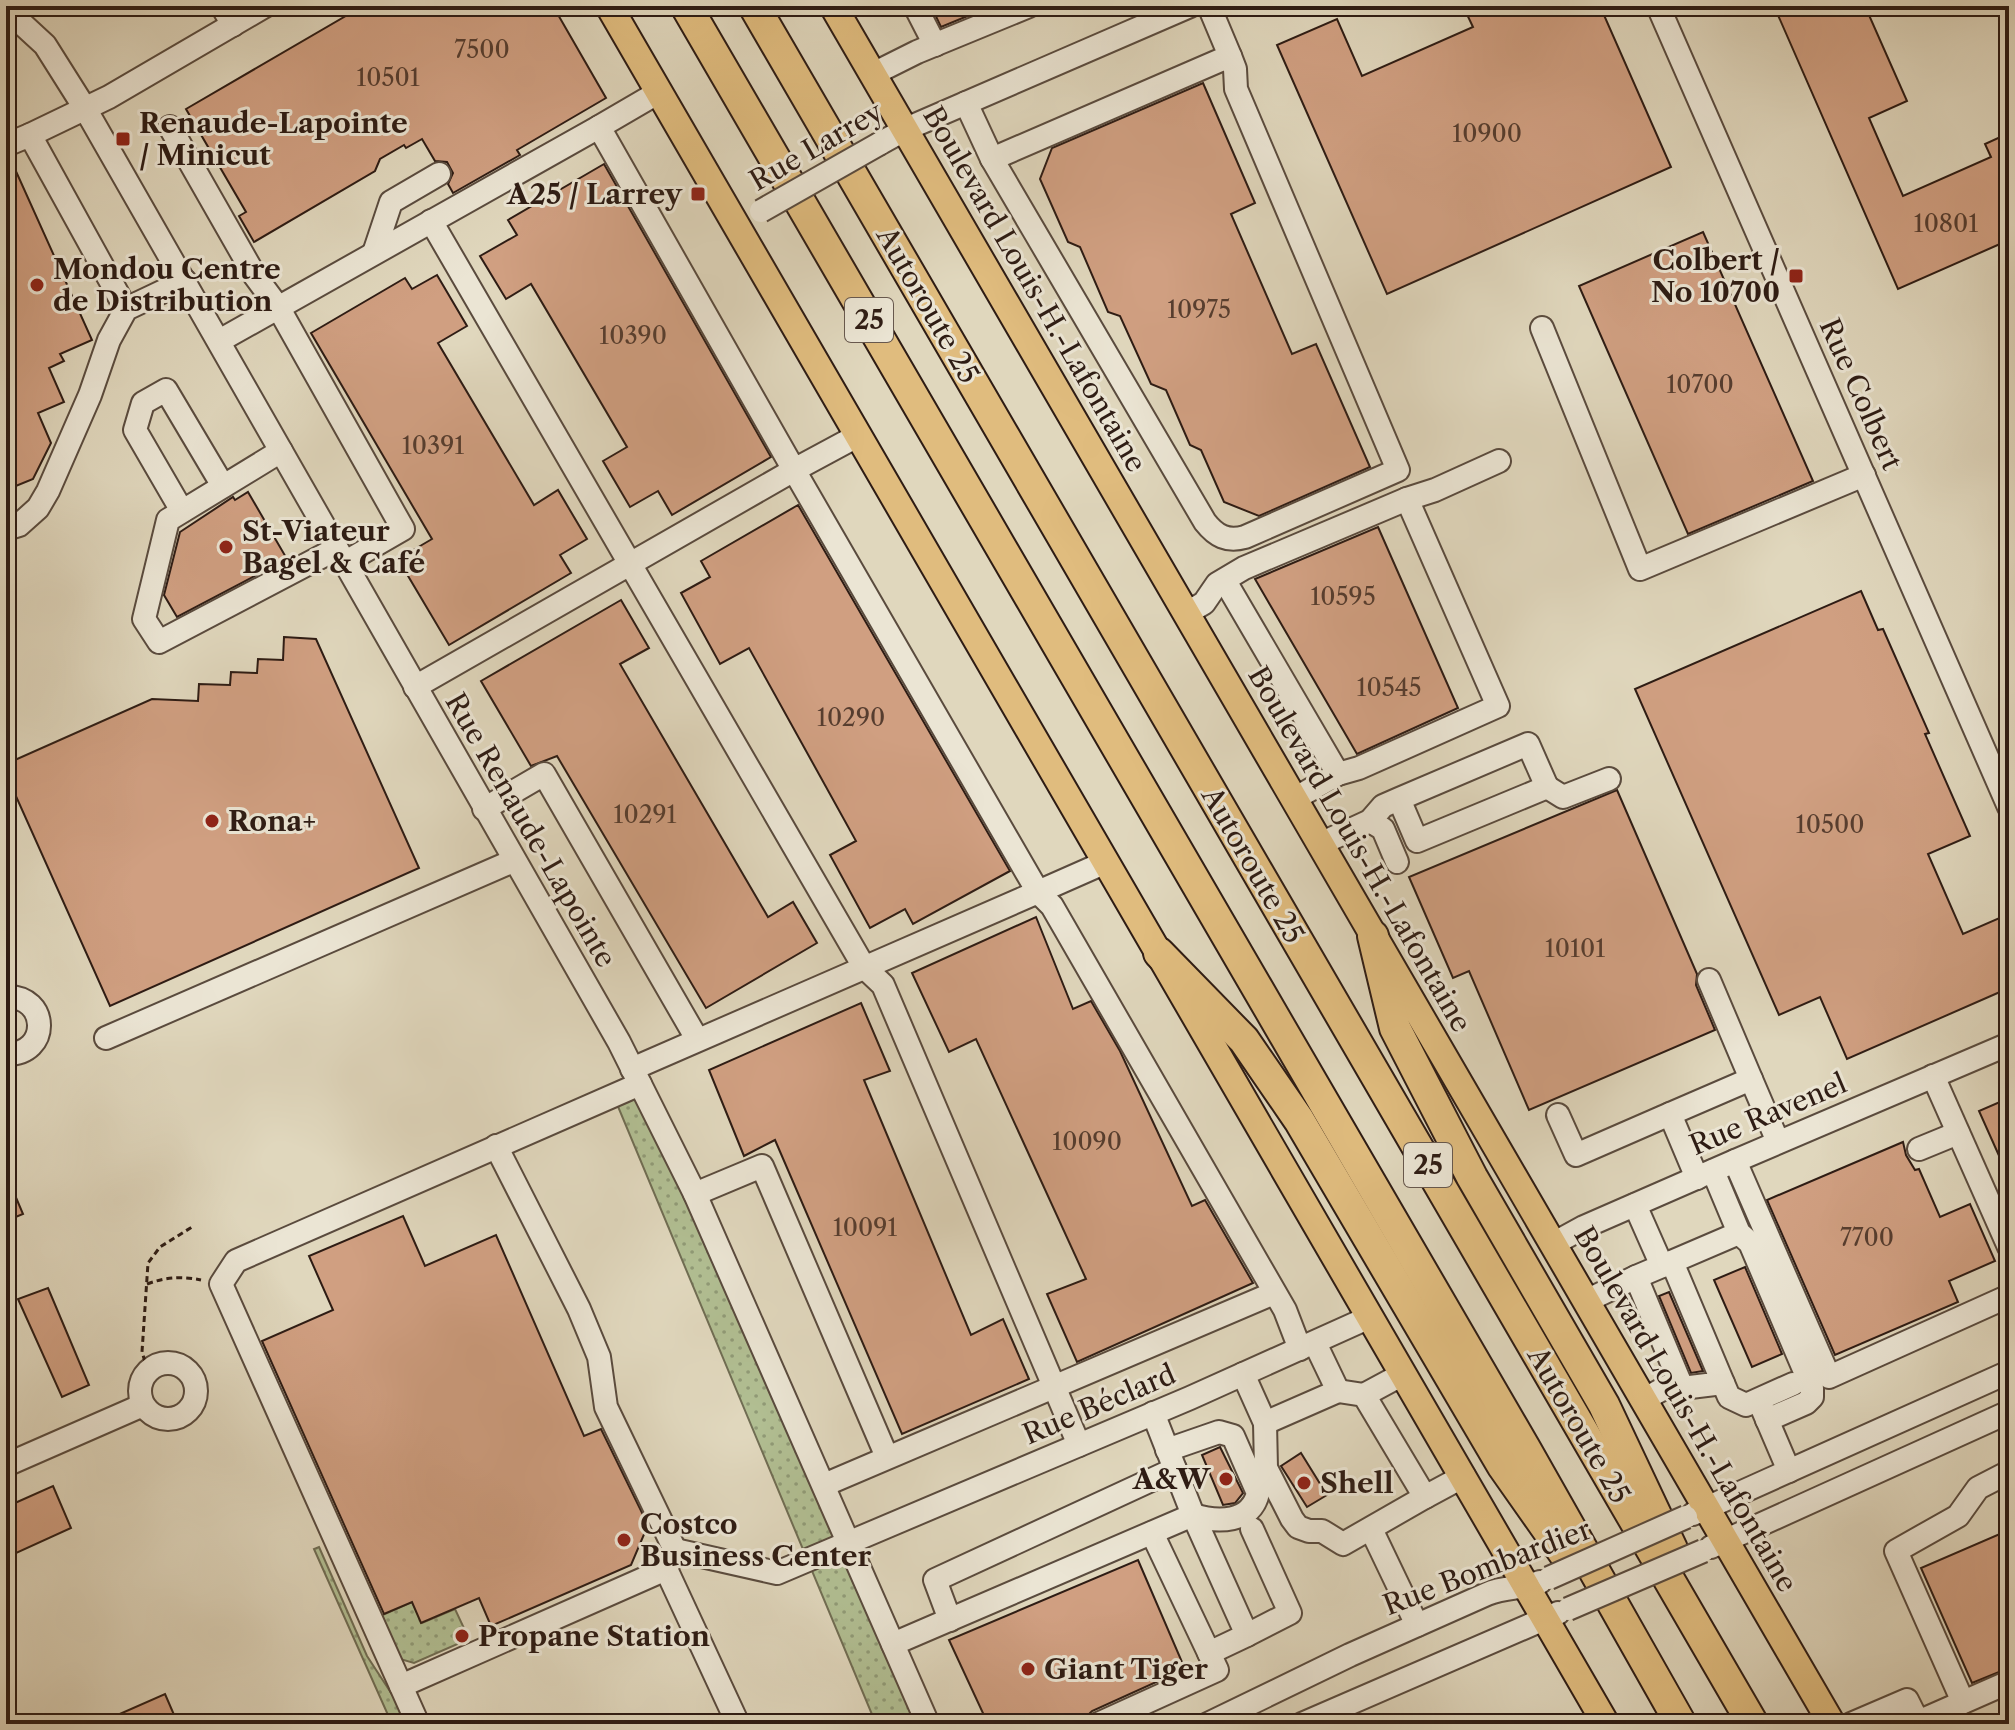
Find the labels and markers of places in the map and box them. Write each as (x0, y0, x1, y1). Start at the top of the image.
place label: Renaude-Lapointe / Minicut (139, 106, 408, 172)
marker: Renaude-Lapointe / Minicut (114, 130, 132, 148)
place label: A25 / Larrey (506, 177, 683, 211)
marker: A25 / Larrey (689, 185, 707, 203)
place label: Colbert / No 10700 (1651, 243, 1780, 309)
place label: Mondou Centre de Distribution (53, 252, 281, 318)
marker: Colbert / No 10700 (1787, 267, 1805, 285)
marker: Mondou Centre de Distribution (28, 276, 46, 294)
place label: St-Viateur Bagel & Café (242, 514, 425, 580)
marker: St-Viateur Bagel & Café (217, 538, 235, 556)
place label: Rona+ (228, 804, 316, 838)
marker: Rona+ (203, 812, 221, 830)
place label: A&W (1132, 1462, 1211, 1496)
place label: Shell (1320, 1466, 1394, 1500)
marker: A&W (1217, 1470, 1235, 1488)
marker: Shell (1295, 1474, 1313, 1492)
place label: Costco Business Center (640, 1507, 872, 1573)
marker: Costco Business Center (615, 1531, 633, 1549)
place label: Propane Station (478, 1619, 710, 1653)
marker: Propane Station (453, 1627, 471, 1645)
place label: Giant Tiger (1044, 1652, 1208, 1686)
marker: Giant Tiger (1019, 1660, 1037, 1678)

